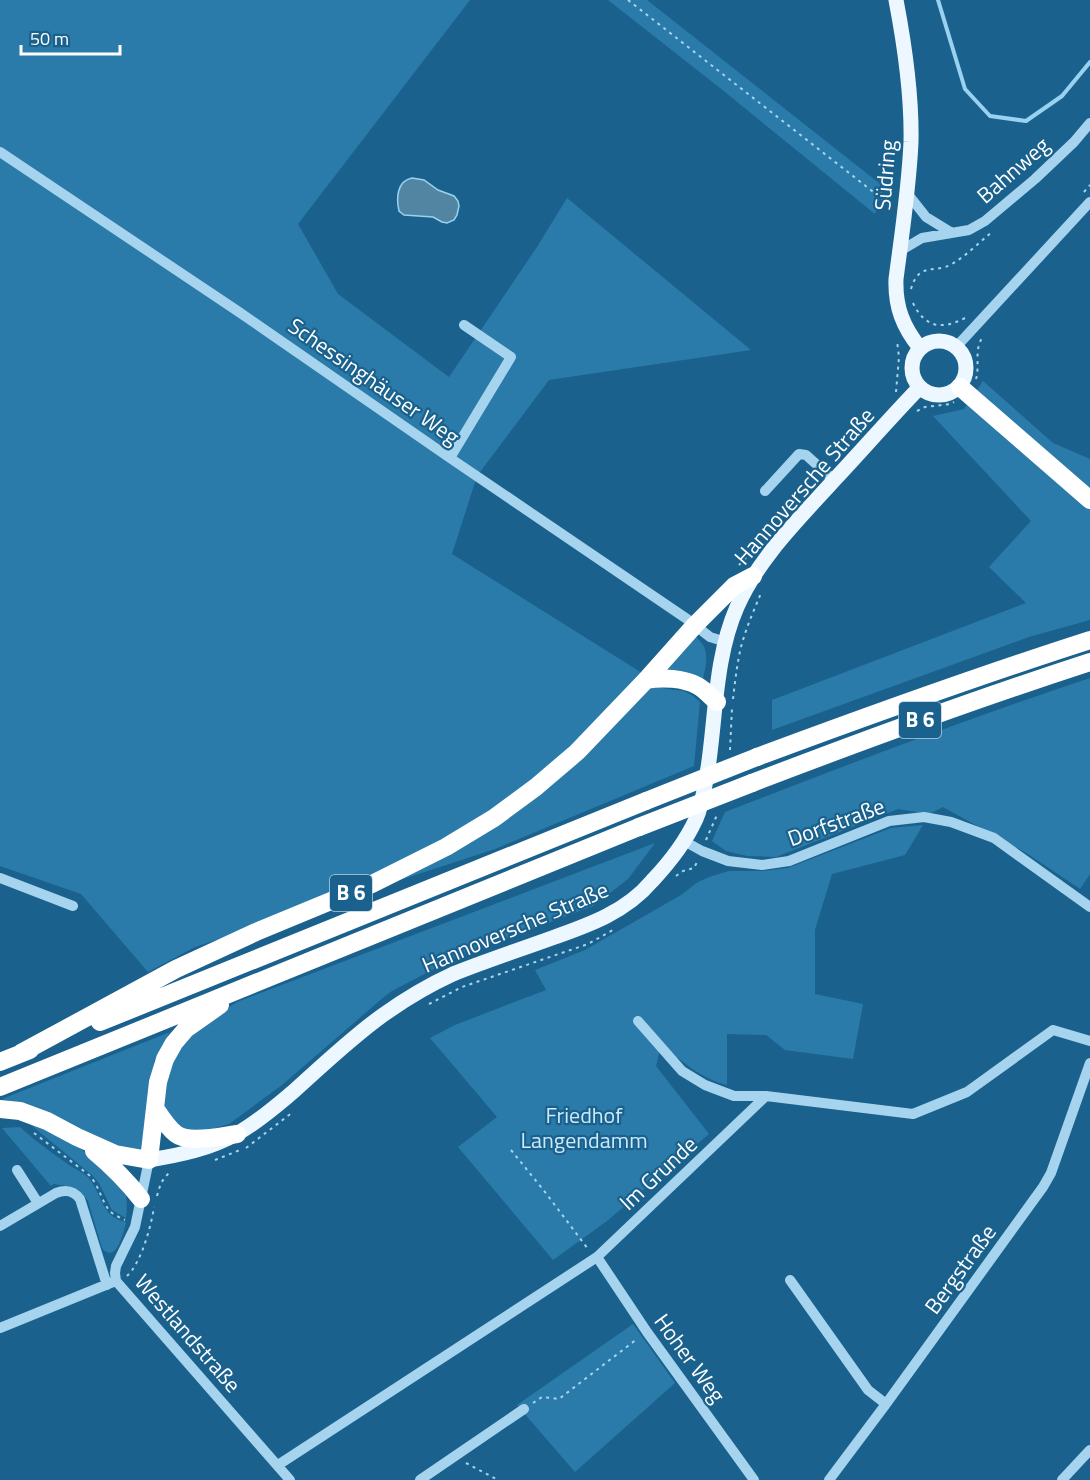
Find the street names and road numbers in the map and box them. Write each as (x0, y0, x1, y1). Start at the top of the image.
street label: Bahnweg (969, 129, 1057, 211)
street label: Südring (865, 138, 905, 212)
street label: Schessinghäuser Weg (281, 309, 467, 453)
street label: Hannoversche Straße (726, 400, 882, 572)
road number: B 6 (899, 702, 941, 738)
street label: Dorfstraße (783, 789, 889, 855)
street label: Hannoversche Straße (417, 872, 613, 982)
road number: B 6 (330, 875, 372, 911)
street label: Im Grunde (611, 1128, 705, 1218)
street label: Bergstraße (916, 1217, 1004, 1321)
street label: Westlandstraße (127, 1266, 249, 1400)
street label: Hoher Weg (646, 1306, 734, 1410)

